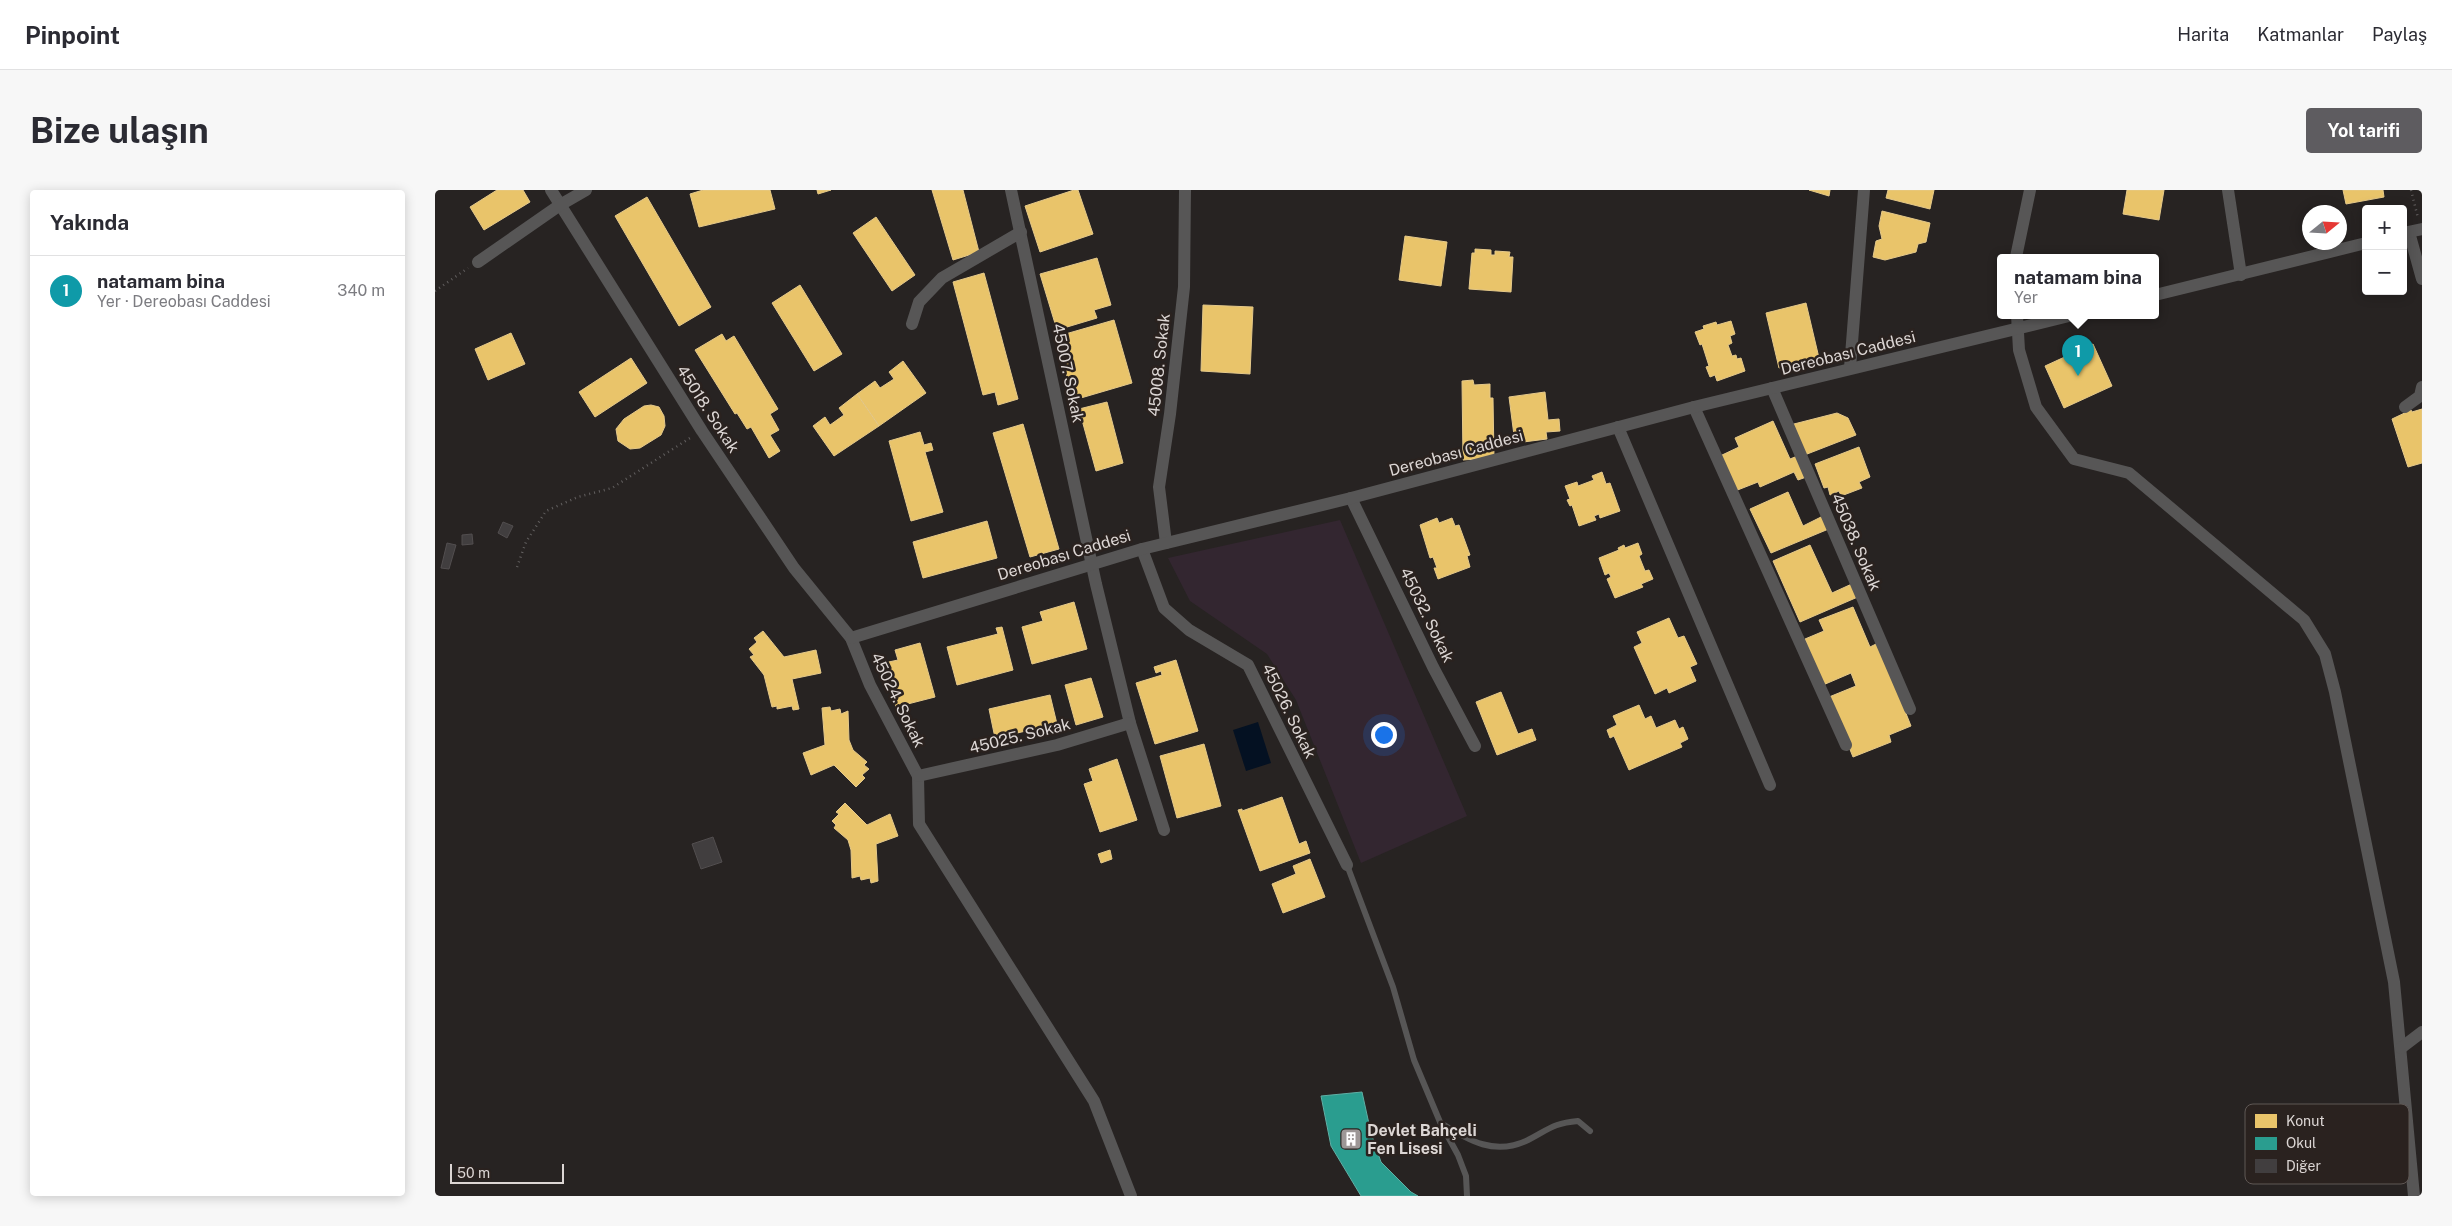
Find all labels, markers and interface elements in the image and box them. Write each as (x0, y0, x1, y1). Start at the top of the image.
text: Pinpoint (25, 21, 120, 49)
text: Harita (2177, 24, 2229, 45)
text: Katmanlar (2257, 24, 2344, 45)
text: Paylaş (2372, 24, 2427, 45)
button: Yol tarifi (2306, 108, 2422, 153)
text: Bize ulaşın (30, 110, 209, 151)
north arrow (2302, 205, 2347, 250)
map controls (2362, 205, 2407, 295)
button: + (2362, 205, 2407, 250)
text: Yakında (50, 210, 129, 235)
button: − (2362, 250, 2407, 295)
popup (1997, 254, 2159, 319)
text: natamam bina (2014, 266, 2142, 288)
text: natamam bina (97, 270, 225, 292)
text: 1 (63, 281, 69, 300)
text: 340 m (337, 281, 385, 300)
text: Yer (2014, 288, 2038, 307)
text: Yer · Dereobası Caddesi (97, 292, 271, 311)
street label: 45008. Sokak (1144, 312, 1174, 418)
street label: 45007. Sokak (1048, 322, 1088, 424)
street label: Dereobası Caddesi (1779, 327, 1917, 379)
pin: 1 (2062, 335, 2094, 376)
street label: 45018. Sokak (673, 362, 743, 456)
street label: Dereobası Caddesi (1387, 426, 1525, 480)
street label: 45038. Sokak (1827, 490, 1885, 594)
street label: Dereobası Caddesi (995, 526, 1133, 584)
street label: 45032. Sokak (1396, 564, 1458, 666)
street label: 45024. Sokak (867, 649, 929, 751)
street label: 45026. Sokak (1258, 660, 1320, 762)
street label: 45025. Sokak (967, 714, 1073, 758)
your location (1371, 722, 1397, 748)
legend (2245, 1104, 2409, 1184)
text: Konut (2286, 1113, 2325, 1129)
place label: Devlet Bahçeli Fen Lisesi (1367, 1121, 1477, 1158)
building icon: Devlet Bahçeli Fen Lisesi (1339, 1127, 1363, 1151)
text: Okul (2286, 1135, 2316, 1151)
text: Diğer (2286, 1158, 2321, 1174)
scale bar (450, 1161, 564, 1184)
text: 50 m (457, 1165, 490, 1181)

